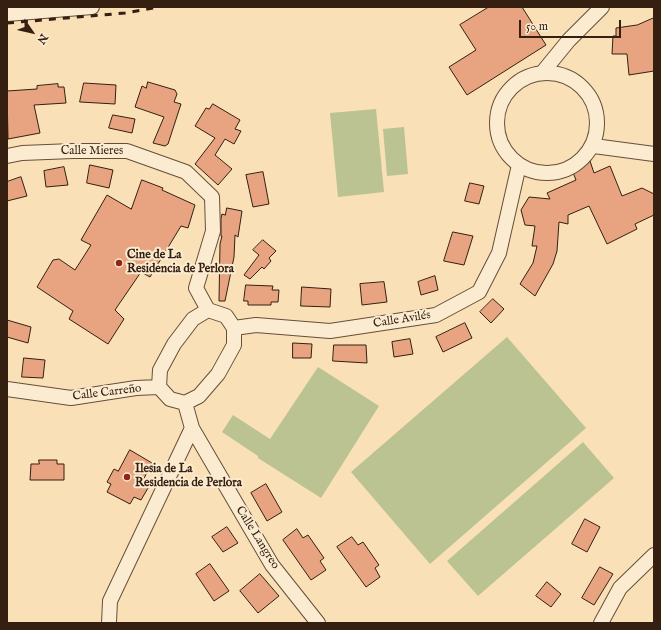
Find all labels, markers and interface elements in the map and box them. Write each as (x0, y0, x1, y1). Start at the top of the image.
north arrow (12, 12, 52, 52)
scale bar (521, 12, 623, 38)
text: 50 m (526, 19, 548, 34)
text: N (33, 31, 50, 47)
street label: Calle Mieres (61, 145, 123, 159)
place label: Cine de La Residencia de Perlora (127, 249, 234, 277)
marker: Cine de La Residencia de Perlora (114, 258, 124, 268)
street label: Calle Avilés (372, 308, 432, 332)
street label: Calle Carreño (72, 382, 142, 404)
place label: Ilesia de La Residencia de Perlora (135, 463, 242, 491)
marker: Ilesia de La Residencia de Perlora (122, 472, 132, 482)
street label: Calle Langreo (232, 504, 282, 572)

